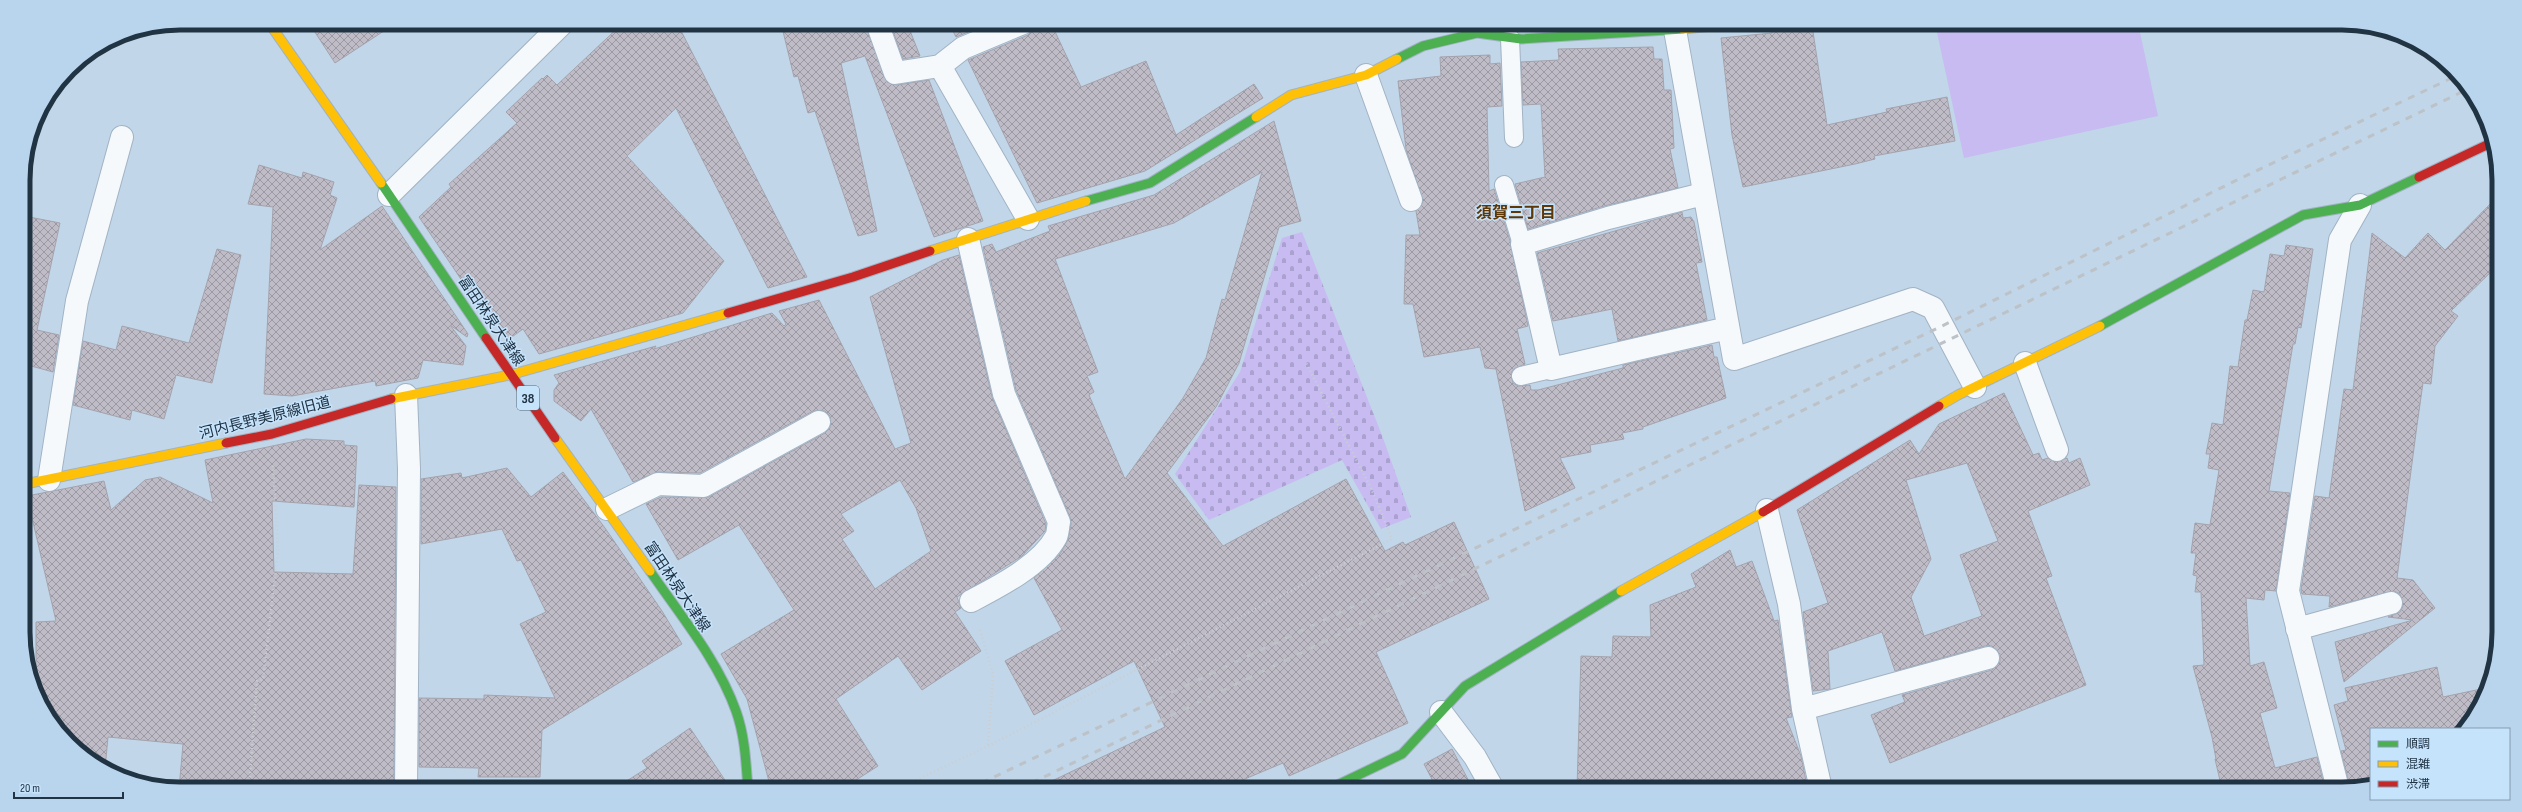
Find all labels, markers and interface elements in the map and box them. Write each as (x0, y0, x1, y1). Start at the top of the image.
district label: 須賀三丁目 (1476, 204, 1556, 223)
street label: 富田林泉大津線 (454, 272, 528, 370)
road number: 38 (517, 386, 539, 410)
street label: 河内長野美原線旧道 (197, 392, 333, 444)
street label: 富田林泉大津線 (640, 538, 714, 636)
legend (2370, 728, 2510, 800)
text: 順調 (2406, 737, 2430, 752)
text: 混雑 (2406, 757, 2430, 772)
scale bar (14, 774, 123, 800)
text: 渋滞 (2406, 777, 2430, 792)
text: 20 m (20, 781, 40, 796)

